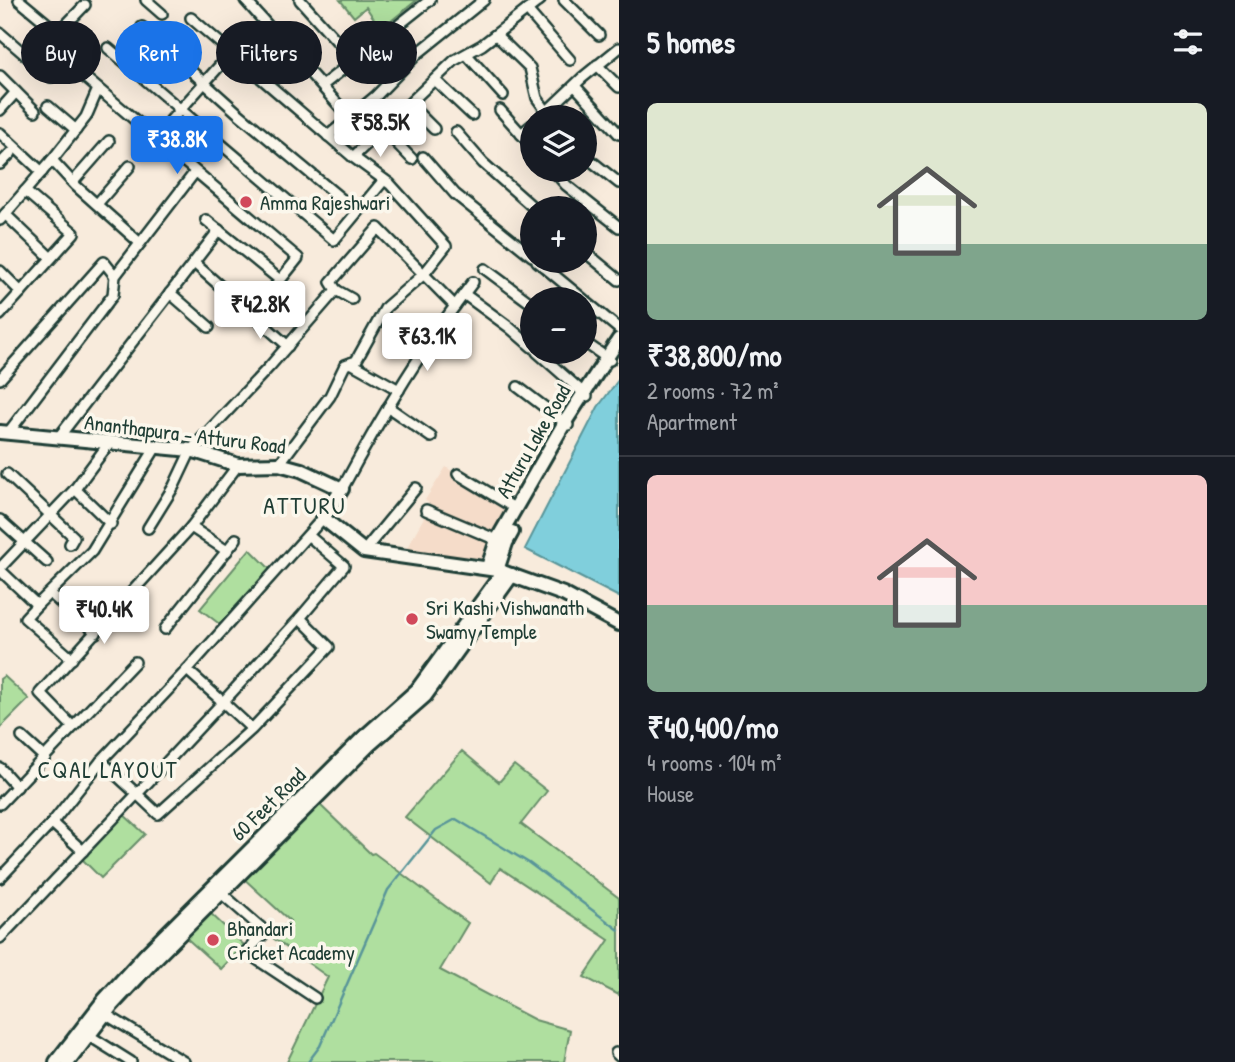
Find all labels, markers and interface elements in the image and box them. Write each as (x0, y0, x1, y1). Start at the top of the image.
chip: Buy (21, 21, 101, 84)
chip: Rent (115, 21, 202, 84)
chip: Filters (216, 21, 322, 84)
chip: New (336, 21, 417, 84)
text: 5 homes (647, 22, 735, 62)
icon: filters (1169, 23, 1207, 61)
pin: ₹58.5K (323, 100, 437, 159)
map controls (520, 105, 597, 364)
button: layers (520, 105, 597, 182)
text: ₹58.5K (350, 106, 410, 137)
pin: ₹38.8K (120, 116, 234, 176)
text: ₹38.8K (147, 123, 207, 154)
icon: home (864, 148, 990, 274)
place label: Amma Rajeshwari (260, 188, 391, 217)
marker: Amma Rajeshwari (238, 194, 254, 210)
button: + (520, 196, 597, 273)
pin: ₹42.8K (203, 282, 317, 341)
button: − (520, 287, 597, 364)
text: ₹42.8K (230, 288, 290, 319)
pin: ₹63.1K (370, 314, 484, 373)
text: ₹63.1K (398, 320, 456, 351)
text: ₹38,800/mo (647, 335, 782, 375)
text: 2 rooms · 72 m² (647, 375, 779, 406)
street label: Atturu Lake Road (489, 379, 577, 503)
text: Apartment (647, 406, 737, 437)
street label: Ananthapura - Atturu Road (83, 407, 287, 461)
district label: ATTURU (263, 489, 347, 521)
icon: home (864, 520, 990, 646)
pin: ₹40.4K (47, 586, 161, 646)
text: ₹40.4K (75, 593, 133, 624)
place label: Sri Kashi Vishwanath Swamy Temple (426, 593, 584, 646)
marker: Sri Kashi Vishwanath Swamy Temple (404, 611, 420, 627)
text: ₹40,400/mo (647, 707, 778, 747)
text: 4 rooms · 104 m² (647, 747, 781, 778)
district label: CQAL LAYOUT (38, 754, 178, 785)
street label: 60 Feet Road (224, 761, 312, 847)
text: House (647, 778, 694, 809)
place label: Bhandari Cricket Academy (227, 914, 355, 967)
marker: Bhandari Cricket Academy (205, 932, 221, 948)

